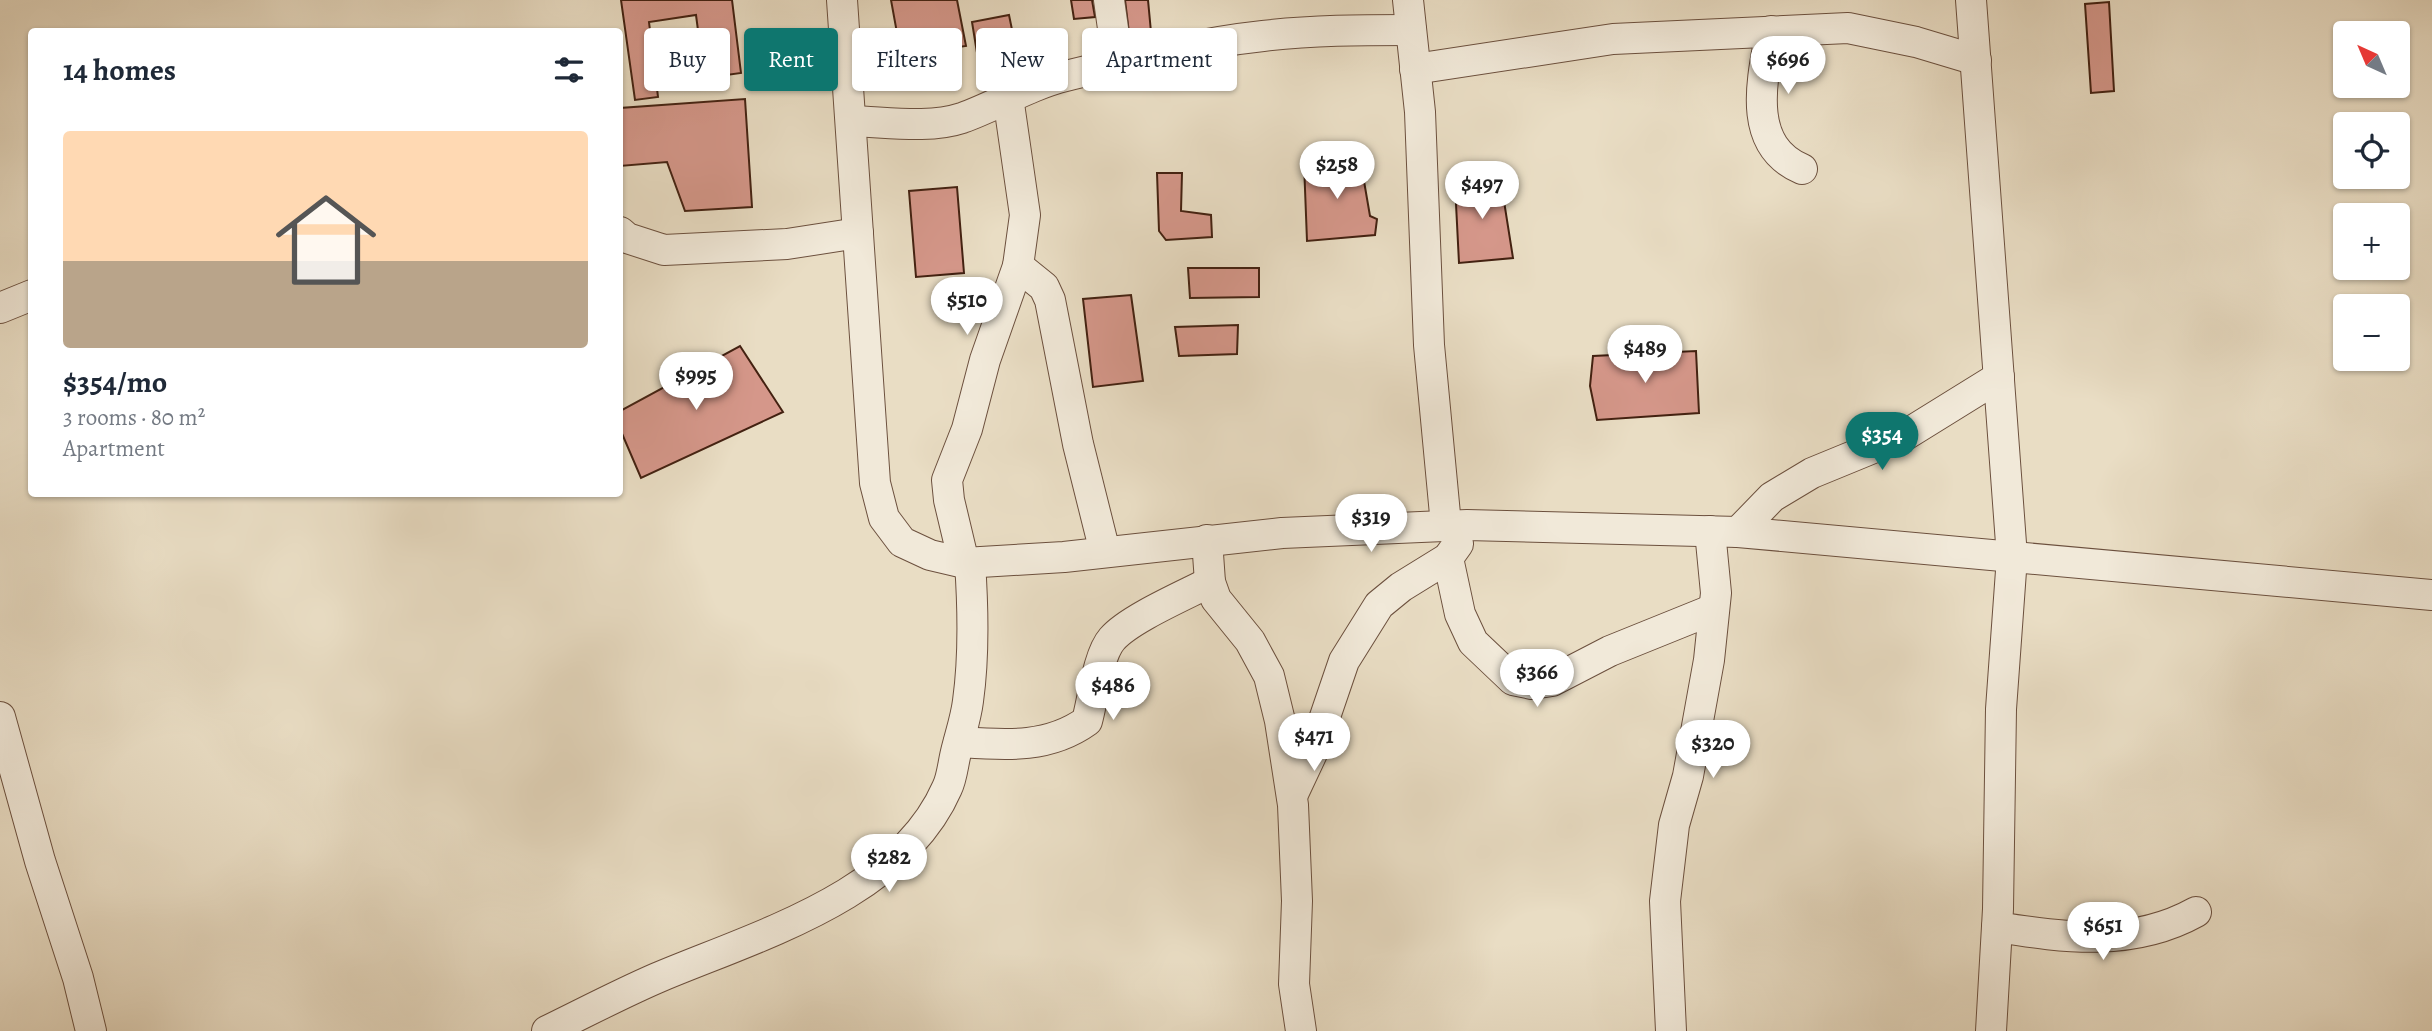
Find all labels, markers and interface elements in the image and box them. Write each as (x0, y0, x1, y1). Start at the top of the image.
north arrow (2333, 21, 2410, 98)
map controls (2333, 21, 2410, 371)
chip: Buy (644, 28, 730, 91)
chip: Rent (744, 28, 838, 91)
chip: Filters (852, 28, 962, 91)
chip: New (976, 28, 1068, 91)
chip: Apartment (1082, 28, 1237, 91)
pin: $696 (1747, 36, 1829, 96)
text: $696 (1767, 43, 1809, 74)
text: 14 homes (63, 50, 176, 90)
icon: filters (550, 51, 588, 89)
button: locate (2333, 112, 2410, 189)
pin: $258 (1296, 142, 1378, 201)
text: $258 (1316, 148, 1358, 179)
pin: $497 (1441, 162, 1523, 221)
text: $497 (1461, 168, 1503, 199)
icon: home (263, 177, 389, 303)
button: + (2333, 203, 2410, 280)
pin: $510 (926, 278, 1008, 337)
text: $510 (947, 284, 987, 315)
button: − (2333, 294, 2410, 371)
pin: $489 (1604, 326, 1686, 385)
text: $489 (1623, 332, 1667, 363)
pin: $995 (655, 352, 737, 412)
text: $995 (675, 359, 717, 390)
text: $354/mo (63, 362, 167, 402)
text: 3 rooms · 80 m² (63, 402, 205, 433)
pin: $354 (1841, 412, 1923, 472)
text: $354 (1861, 419, 1903, 450)
text: Apartment (63, 433, 165, 464)
pin: $319 (1330, 494, 1412, 554)
text: $319 (1351, 501, 1391, 532)
pin: $366 (1496, 650, 1578, 709)
text: $366 (1516, 656, 1558, 687)
pin: $486 (1072, 662, 1154, 722)
text: $486 (1091, 669, 1135, 700)
pin: $471 (1273, 714, 1355, 773)
text: $471 (1294, 720, 1334, 751)
pin: $320 (1672, 720, 1754, 780)
text: $320 (1691, 727, 1735, 758)
pin: $282 (848, 834, 930, 894)
text: $282 (867, 841, 911, 872)
pin: $651 (2062, 902, 2144, 962)
text: $651 (2083, 909, 2123, 940)

